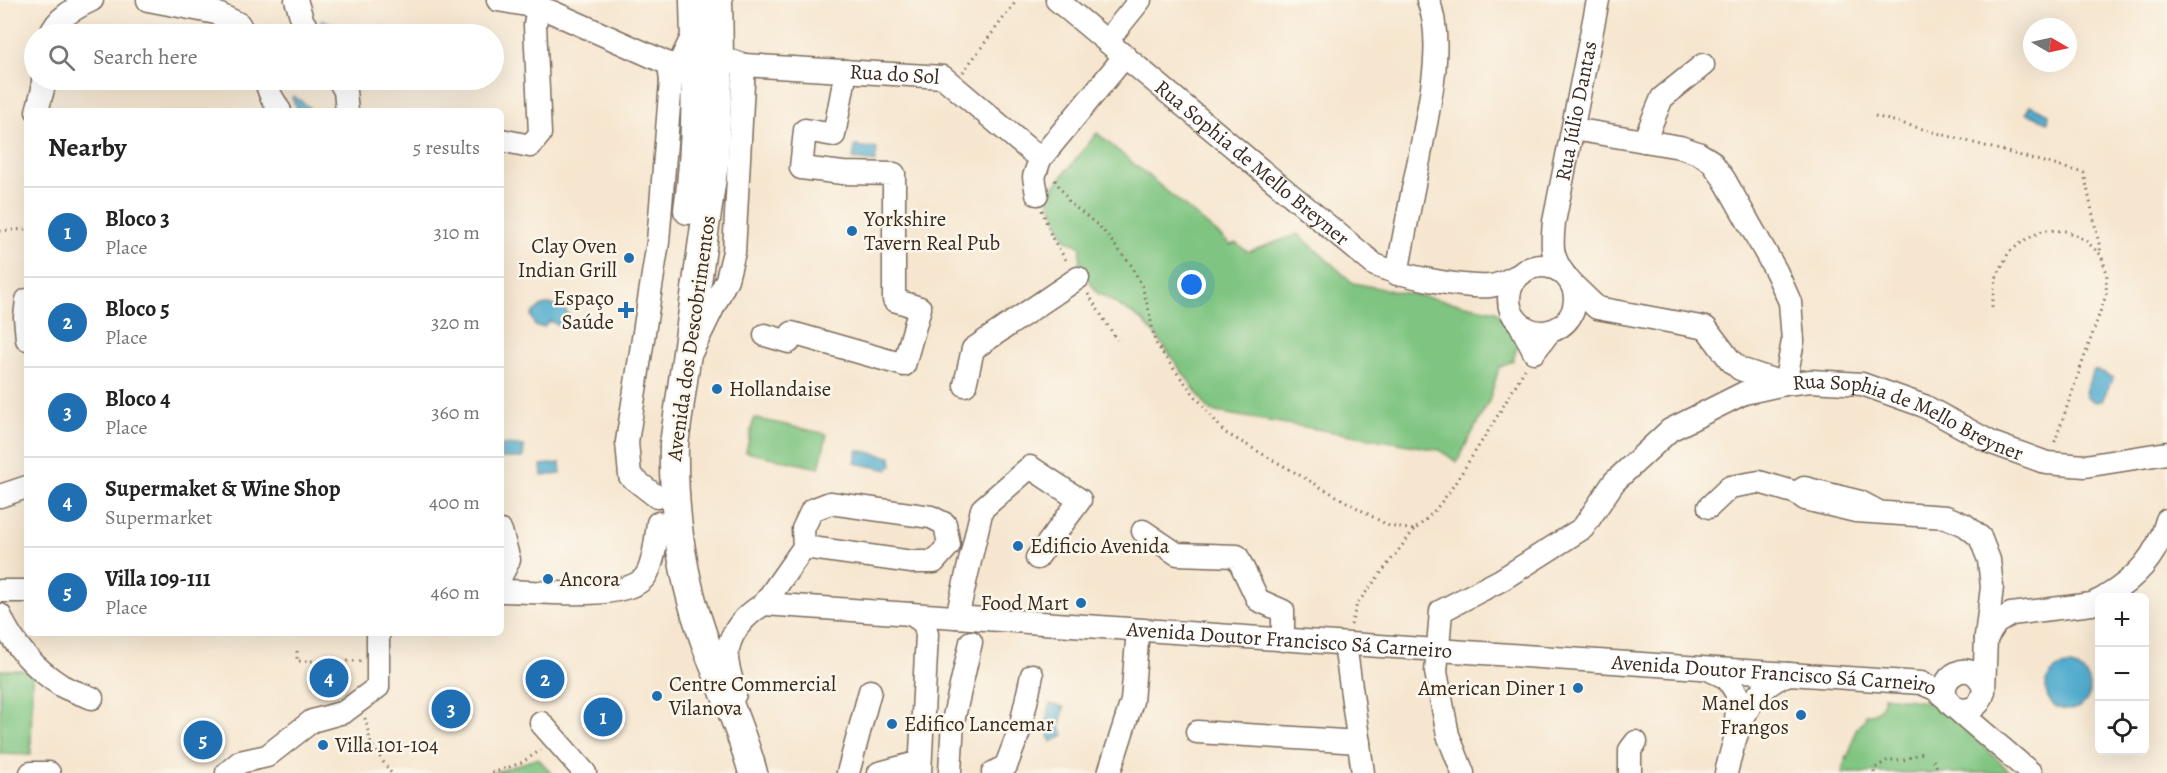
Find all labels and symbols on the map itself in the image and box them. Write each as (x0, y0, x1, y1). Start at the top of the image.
north arrow (2023, 18, 2077, 72)
street label: Rua Júlio Dantas (1548, 38, 1604, 183)
street label: Rua do Sol (849, 57, 940, 91)
street label: Rua Sophia de Mello Breyner (1149, 73, 1355, 252)
place label: Yorkshire Tavern Real Pub (863, 205, 1000, 257)
street label: Avenida dos Descobrimentos (660, 213, 722, 464)
marker: Yorkshire Tavern Real Pub (845, 224, 859, 238)
place label: Clay Oven Indian Grill (518, 232, 617, 284)
marker: Clay Oven Indian Grill (622, 251, 636, 265)
your location (1177, 270, 1206, 299)
place label: Espaço Saúde (553, 284, 614, 336)
marker: Espaço Saúde (619, 303, 633, 317)
street label: Rua Sophia de Mello Breyner (1791, 366, 2027, 467)
place label: Hollandaise (729, 375, 831, 403)
marker: Hollandaise (710, 382, 724, 396)
place label: Edificio Avenida (1030, 532, 1170, 560)
marker: Edificio Avenida (1011, 539, 1025, 553)
place label: Ancora (559, 565, 620, 593)
marker: Ancora (541, 572, 555, 586)
place label: Food Mart (981, 589, 1069, 617)
marker: Food Mart (1074, 596, 1088, 610)
street label: Avenida Doutor Francisco Sá Carneiro (1125, 615, 1453, 665)
street label: Avenida Doutor Francisco Sá Carneiro (1610, 648, 1941, 702)
pin: 4 (310, 656, 348, 700)
pin: 2 (526, 656, 564, 702)
place label: Centre Commercial Vilanova (668, 670, 836, 722)
place label: American Diner 1 (1417, 674, 1566, 702)
marker: American Diner 1 (1571, 681, 1585, 695)
pin: 3 (432, 686, 470, 732)
marker: Centre Commercial Vilanova (650, 689, 664, 703)
place label: Manel dos Frangos (1701, 689, 1789, 741)
pin: 1 (584, 694, 622, 740)
marker: Manel dos Frangos (1794, 708, 1808, 722)
place label: Edifico Lancemar (904, 710, 1054, 738)
marker: Edifico Lancemar (885, 717, 899, 731)
pin: 5 (184, 718, 222, 762)
place label: Villa 101-104 (334, 731, 439, 759)
marker: Villa 101-104 (316, 738, 330, 752)

